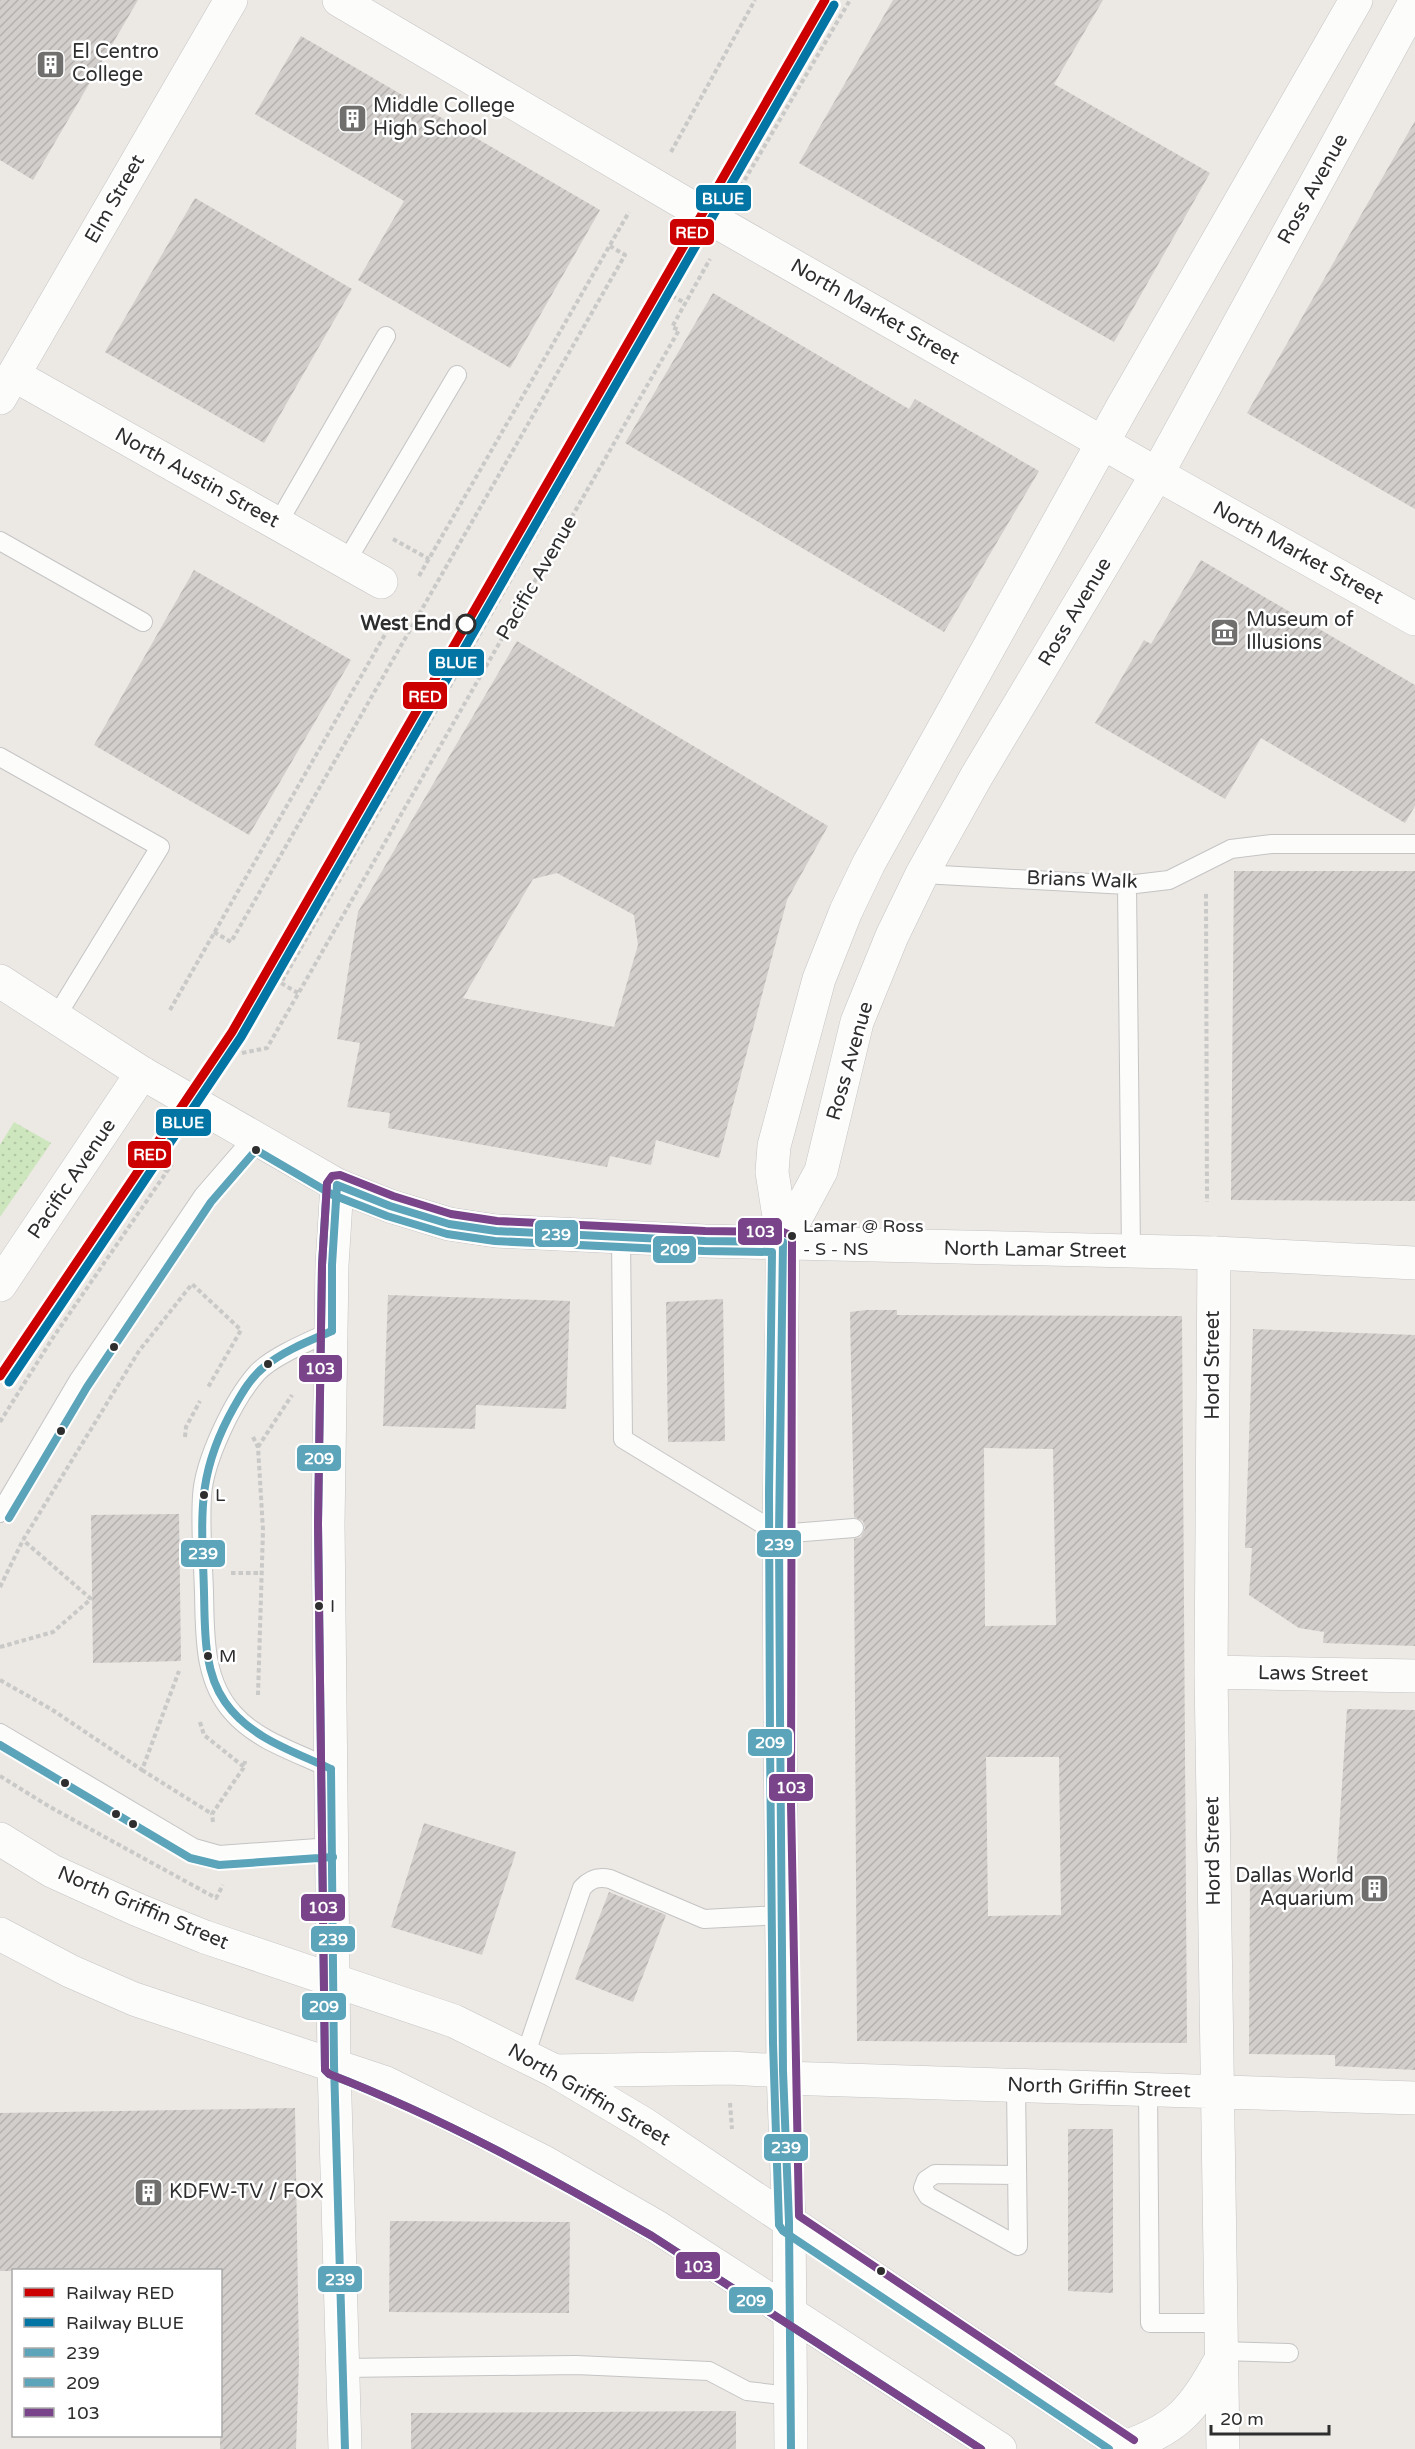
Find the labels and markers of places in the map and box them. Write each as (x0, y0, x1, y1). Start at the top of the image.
place label: El Centro College (72, 40, 159, 87)
building icon: El Centro College (35, 48, 67, 80)
place label: Middle College High School (373, 94, 515, 141)
building icon: Middle College High School (336, 102, 368, 134)
place label: Museum of Illusions (1246, 608, 1354, 655)
place label: West End (361, 612, 451, 636)
marker: West End (456, 614, 476, 634)
museum icon: Museum of Illusions (1209, 616, 1241, 648)
unlabelled marker (250, 1144, 262, 1156)
place label: Lamar @ Ross - S - NS (803, 1215, 924, 1260)
marker: Lamar @ Ross - S - NS (786, 1230, 798, 1242)
unlabelled marker (108, 1341, 120, 1353)
unlabelled marker (262, 1358, 274, 1370)
unlabelled marker (55, 1425, 67, 1437)
place label: L (215, 1484, 226, 1506)
marker: L (198, 1489, 210, 1501)
place label: I (330, 1595, 335, 1617)
marker: I (313, 1600, 325, 1612)
place label: M (219, 1645, 236, 1667)
marker: M (202, 1650, 214, 1662)
unlabelled marker (59, 1777, 71, 1789)
unlabelled marker (110, 1808, 122, 1820)
unlabelled marker (127, 1818, 139, 1830)
place label: Dallas World Aquarium (1235, 1864, 1354, 1911)
building icon: Dallas World Aquarium (1359, 1872, 1391, 1904)
building icon: KDFW-TV / FOX (132, 2176, 164, 2208)
place label: KDFW-TV / FOX (169, 2180, 324, 2204)
unlabelled marker (875, 2265, 887, 2277)

